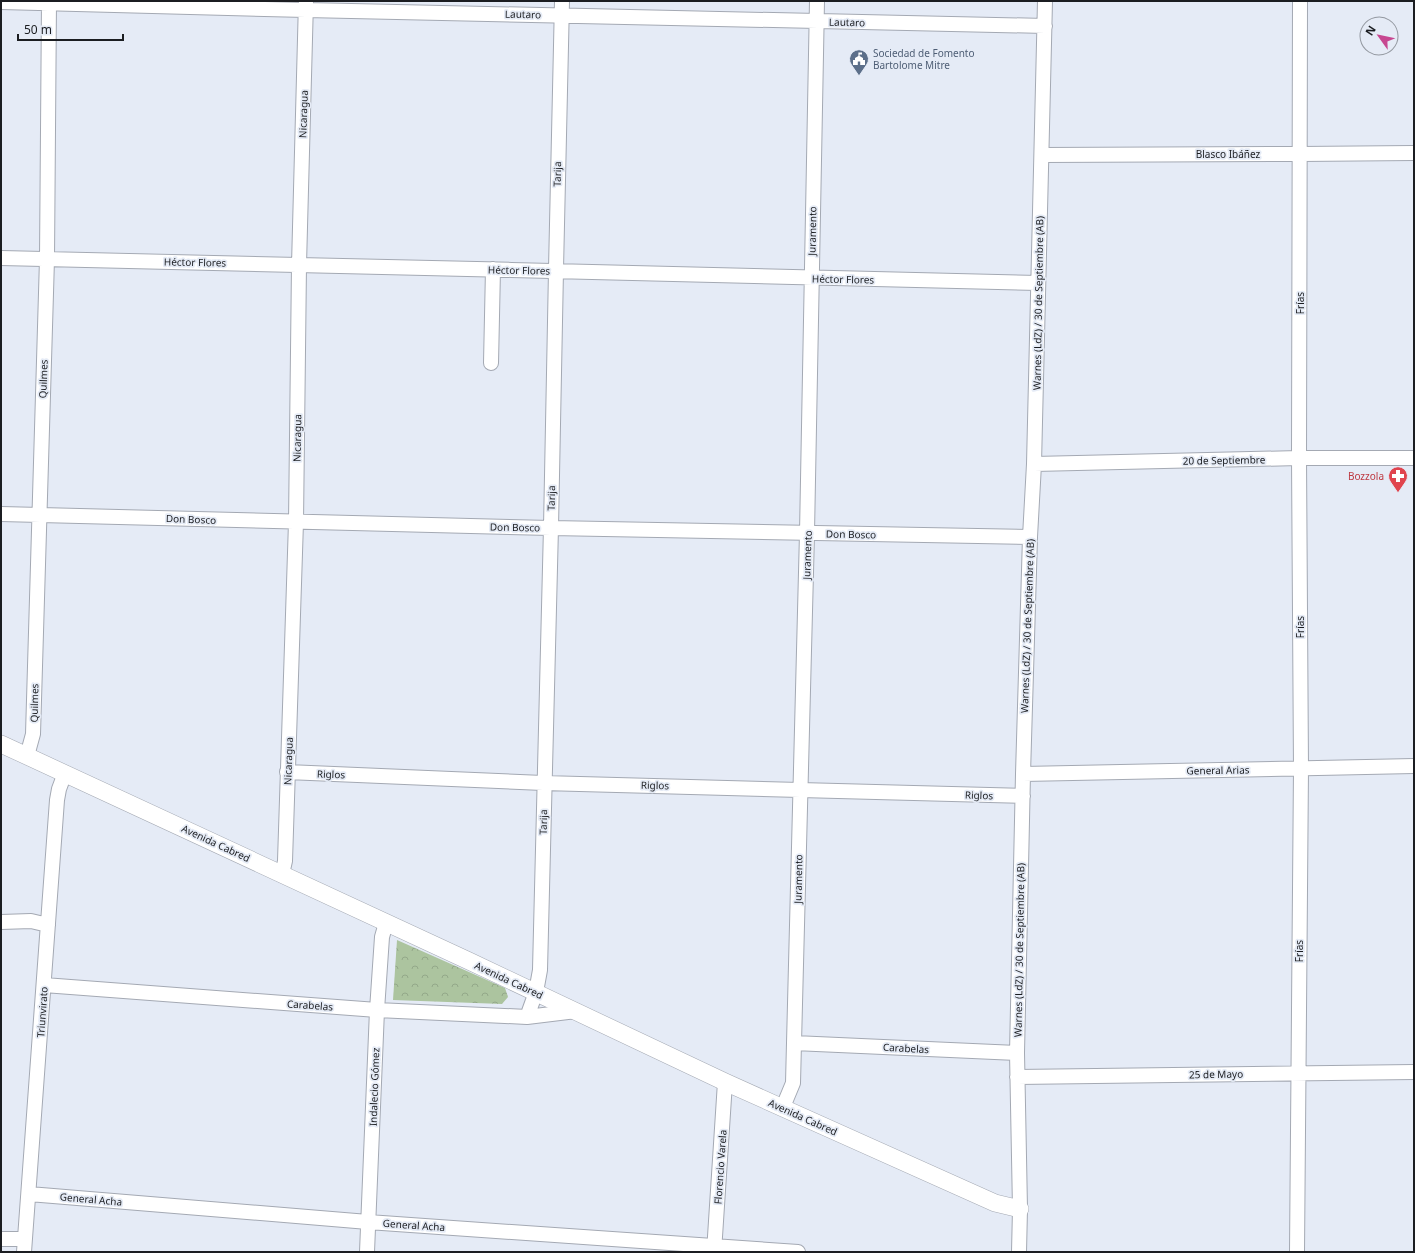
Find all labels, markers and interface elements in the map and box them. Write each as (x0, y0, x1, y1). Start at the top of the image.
street label: Lautaro (505, 7, 541, 21)
street label: Lautaro (829, 15, 865, 29)
scale bar (18, 16, 123, 42)
north arrow (1359, 16, 1399, 56)
text: 50 m (24, 21, 52, 38)
text: N (1361, 22, 1379, 38)
place label: Sociedad de Fomento Bartolome Mitre (873, 46, 975, 72)
public building icon: Sociedad de Fomento Bartolome Mitre (848, 48, 870, 76)
street label: Nicaragua (295, 90, 311, 138)
street label: Blasco Ibáñez (1196, 147, 1261, 161)
street label: Tarija (550, 161, 564, 187)
street label: Juramento (805, 206, 819, 257)
street label: Warnes (LdZ) / 30 de Septiembre (AB) (1029, 216, 1047, 390)
street label: Héctor Flores (164, 254, 227, 270)
street label: Héctor Flores (488, 262, 551, 278)
street label: Héctor Flores (812, 271, 875, 287)
street label: Frías (1293, 292, 1307, 314)
street label: Quilmes (35, 359, 51, 399)
street label: Nicaragua (290, 414, 304, 462)
street label: 20 de Septiembre (1183, 452, 1266, 468)
pharmacy icon: Bozzola (1387, 465, 1409, 493)
place label: Bozzola (1348, 469, 1384, 483)
street label: Tarija (544, 485, 558, 511)
street label: Don Bosco (166, 511, 216, 527)
street label: Don Bosco (490, 520, 540, 534)
street label: Don Bosco (826, 527, 876, 541)
street label: Juramento (799, 530, 815, 581)
street label: Warnes (LdZ) / 30 de Septiembre (AB) (1017, 539, 1037, 713)
street label: Frías (1293, 616, 1307, 638)
street label: Quilmes (27, 683, 41, 723)
street label: Nicaragua (280, 737, 296, 785)
street label: General Arias (1186, 762, 1250, 778)
street label: Riglos (317, 767, 346, 781)
street label: Riglos (641, 778, 670, 792)
street label: Riglos (965, 788, 994, 802)
street label: Tarija (536, 809, 550, 835)
street label: Avenida Cabred (179, 821, 253, 865)
street label: Juramento (791, 854, 805, 905)
street label: Warnes (LdZ) / 30 de Septiembre (AB) (1010, 863, 1028, 1037)
street label: Frías (1292, 940, 1306, 962)
street label: Avenida Cabred (472, 958, 546, 1002)
street label: Triunvirato (33, 986, 51, 1038)
street label: Carabelas (286, 996, 334, 1014)
street label: Carabelas (883, 1040, 930, 1056)
street label: Indalecio Gómez (366, 1047, 382, 1126)
street label: 25 de Mayo (1189, 1067, 1243, 1081)
street label: Avenida Cabred (766, 1096, 840, 1138)
street label: Florencio Varela (710, 1129, 730, 1205)
street label: General Acha (59, 1189, 123, 1209)
street label: General Acha (382, 1216, 446, 1234)

